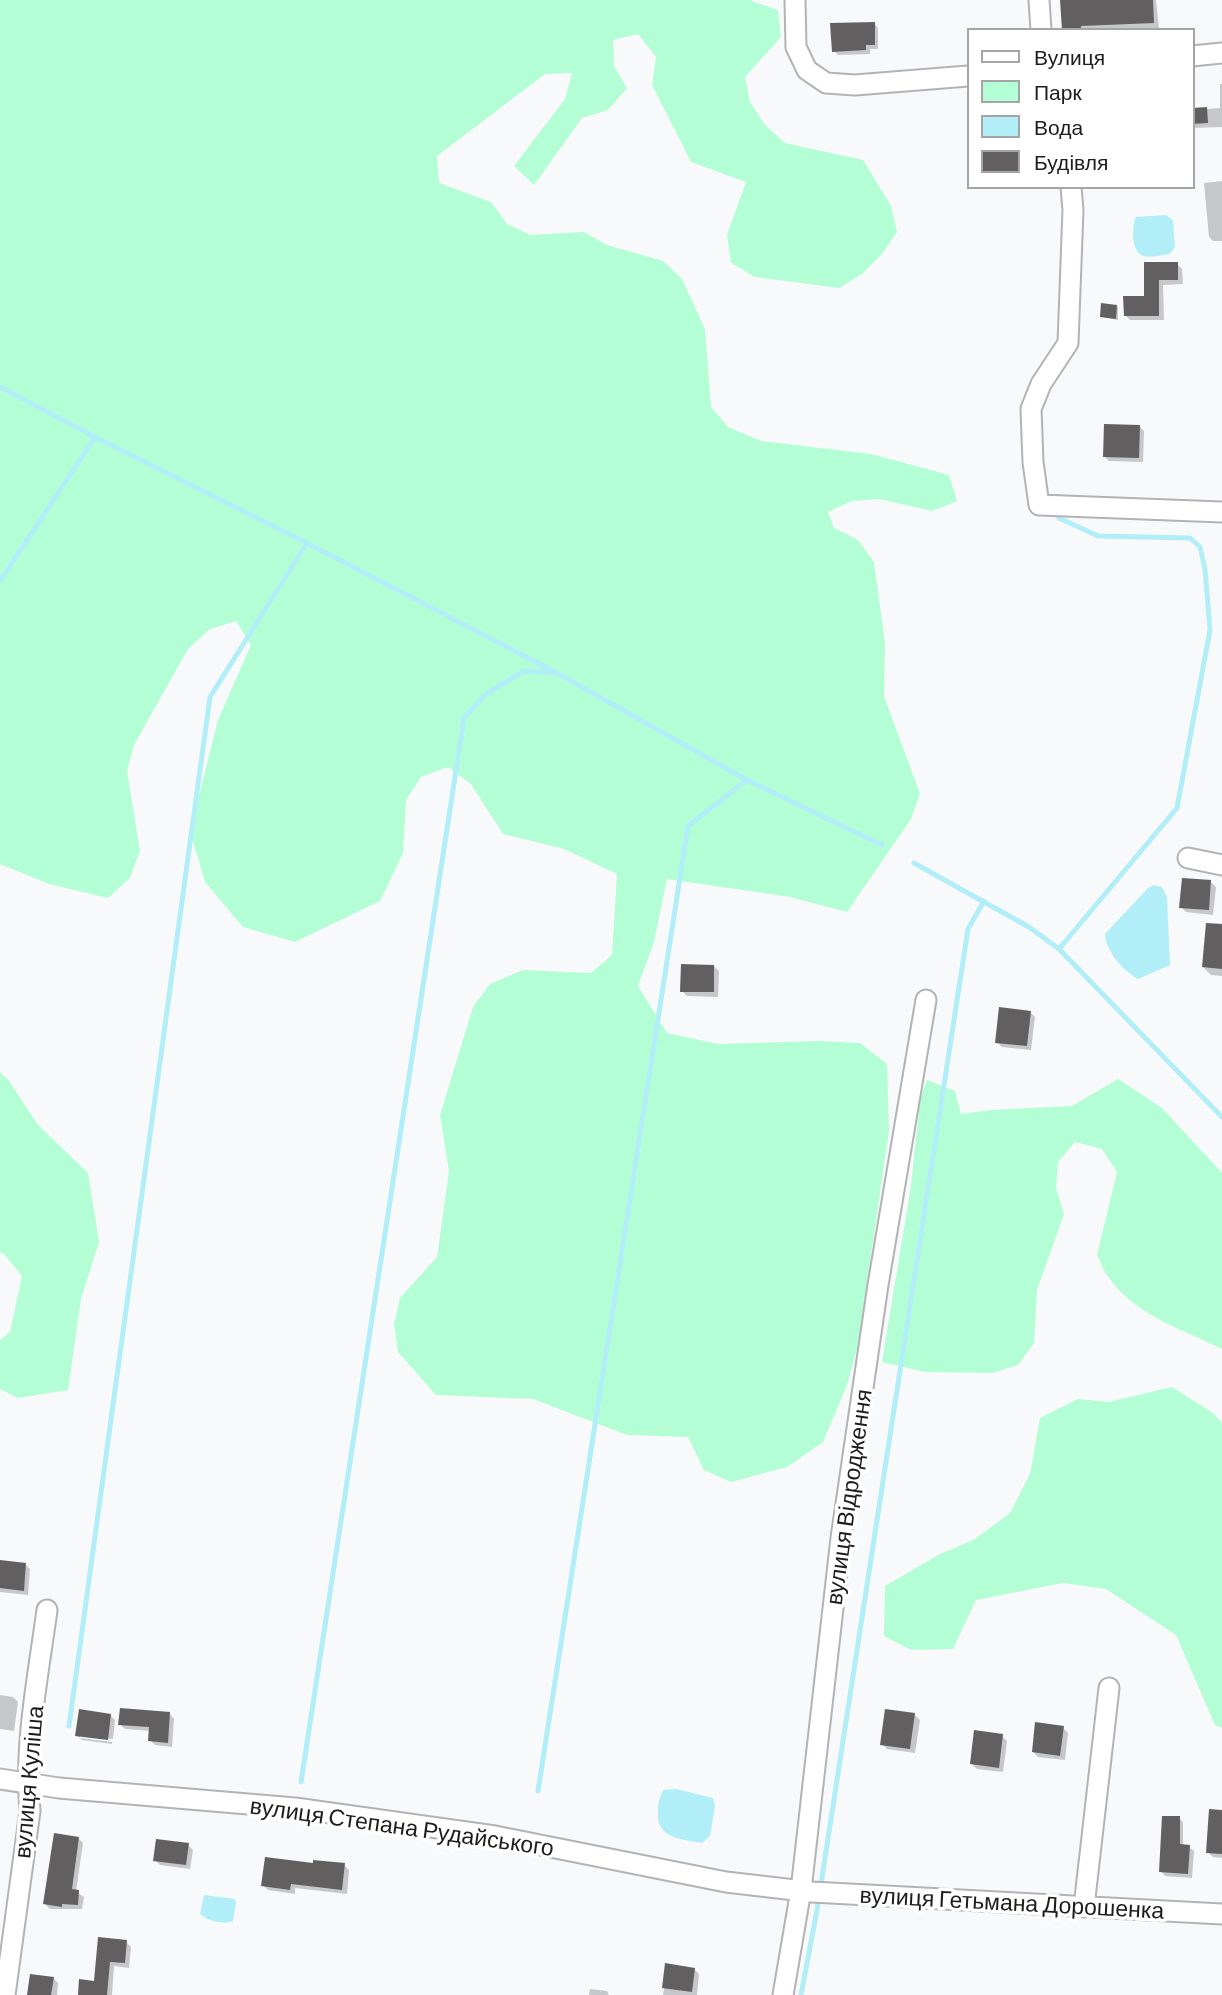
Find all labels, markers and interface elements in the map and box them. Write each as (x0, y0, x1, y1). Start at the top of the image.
legend (967, 28, 1194, 189)
text: Вулиця (1034, 44, 1105, 69)
text: Парк (1034, 79, 1082, 104)
text: Вода (1034, 114, 1083, 139)
text: Будівля (1034, 149, 1108, 174)
street label: вулиця Відродження (820, 1387, 878, 1607)
street label: вулиця Куліша (9, 1704, 49, 1860)
street label: вулиця Степана Рудайського (248, 1792, 556, 1862)
street label: вулиця Гетьмана Дорошенка (859, 1881, 1165, 1925)

